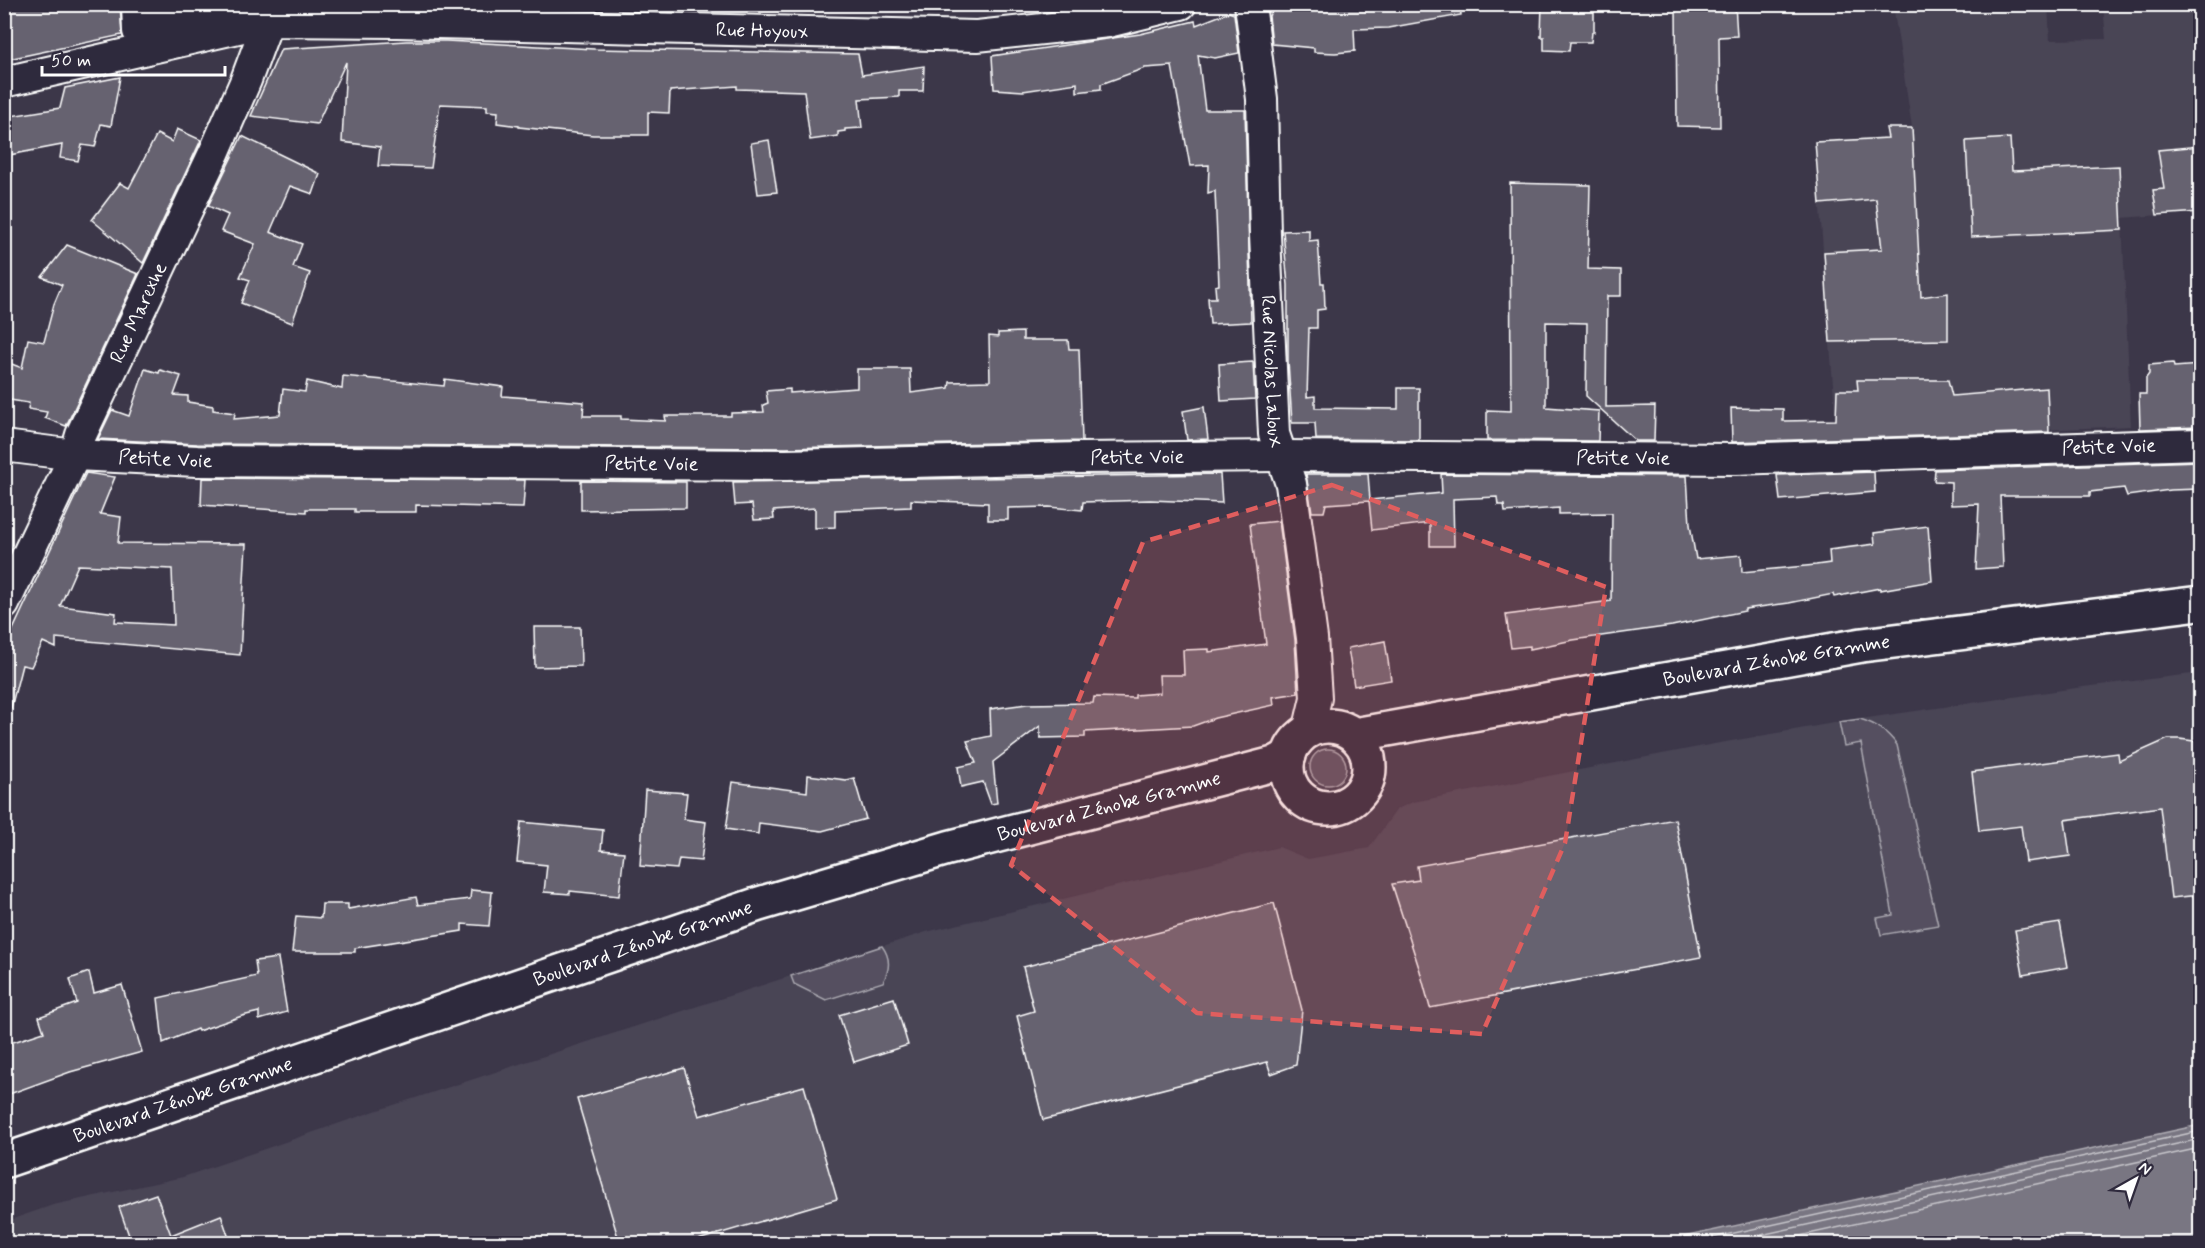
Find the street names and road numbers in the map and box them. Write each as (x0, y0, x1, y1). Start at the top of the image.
street label: Rue Hoyoux (715, 16, 809, 45)
street label: Rue Marexhe (103, 258, 174, 368)
street label: Rue Nicolas Laloux (1254, 294, 1291, 451)
street label: Petite Voie (2061, 432, 2157, 462)
street label: Petite Voie (1090, 443, 1185, 471)
street label: Petite Voie (118, 444, 213, 475)
street label: Petite Voie (1576, 444, 1670, 472)
street label: Petite Voie (604, 450, 699, 478)
street label: Boulevard Zénobe Gramme (1661, 628, 1892, 694)
street label: Boulevard Zénobe Gramme (994, 765, 1224, 848)
street label: Boulevard Zénobe Gramme (530, 894, 756, 993)
street label: Boulevard Zénobe Gramme (70, 1050, 296, 1150)

